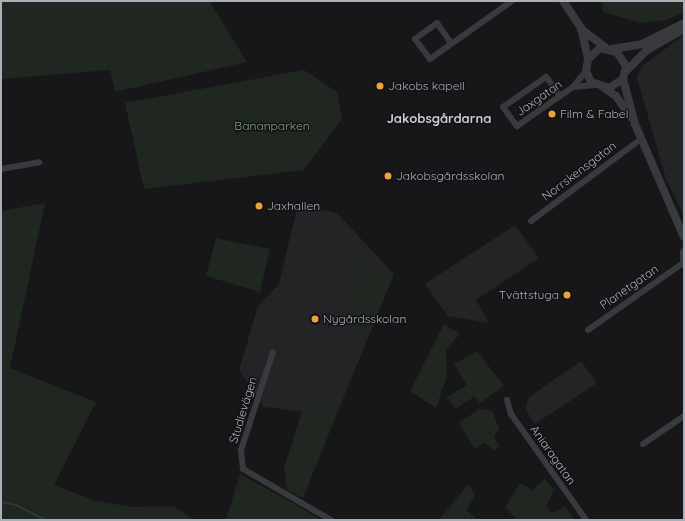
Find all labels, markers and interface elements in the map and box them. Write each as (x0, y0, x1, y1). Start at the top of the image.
street label: Jaxgatan (513, 77, 565, 119)
place label: Jakobs kapell (388, 79, 465, 93)
marker: Jakobs kapell (375, 81, 385, 91)
place label: Film & Fabel (560, 107, 628, 121)
marker: Film & Fabel (547, 109, 557, 119)
district label: Jakobsgårdarna (387, 110, 491, 126)
park label: Bananparken (234, 119, 310, 133)
street label: Norrskensgatan (539, 138, 619, 204)
place label: Jakobsgårdsskolan (396, 169, 504, 183)
marker: Jakobsgårdsskolan (383, 171, 393, 181)
place label: Jaxhallen (267, 199, 320, 213)
marker: Jaxhallen (254, 201, 264, 211)
street label: Planetgatan (597, 262, 661, 312)
place label: Tvättstuga (499, 288, 559, 302)
marker: Tvättstuga (562, 290, 572, 300)
place label: Nygårdsskolan (323, 312, 406, 326)
marker: Nygårdsskolan (310, 314, 320, 324)
street label: Studievägen (226, 375, 260, 445)
street label: Aniaragatan (527, 423, 579, 487)

